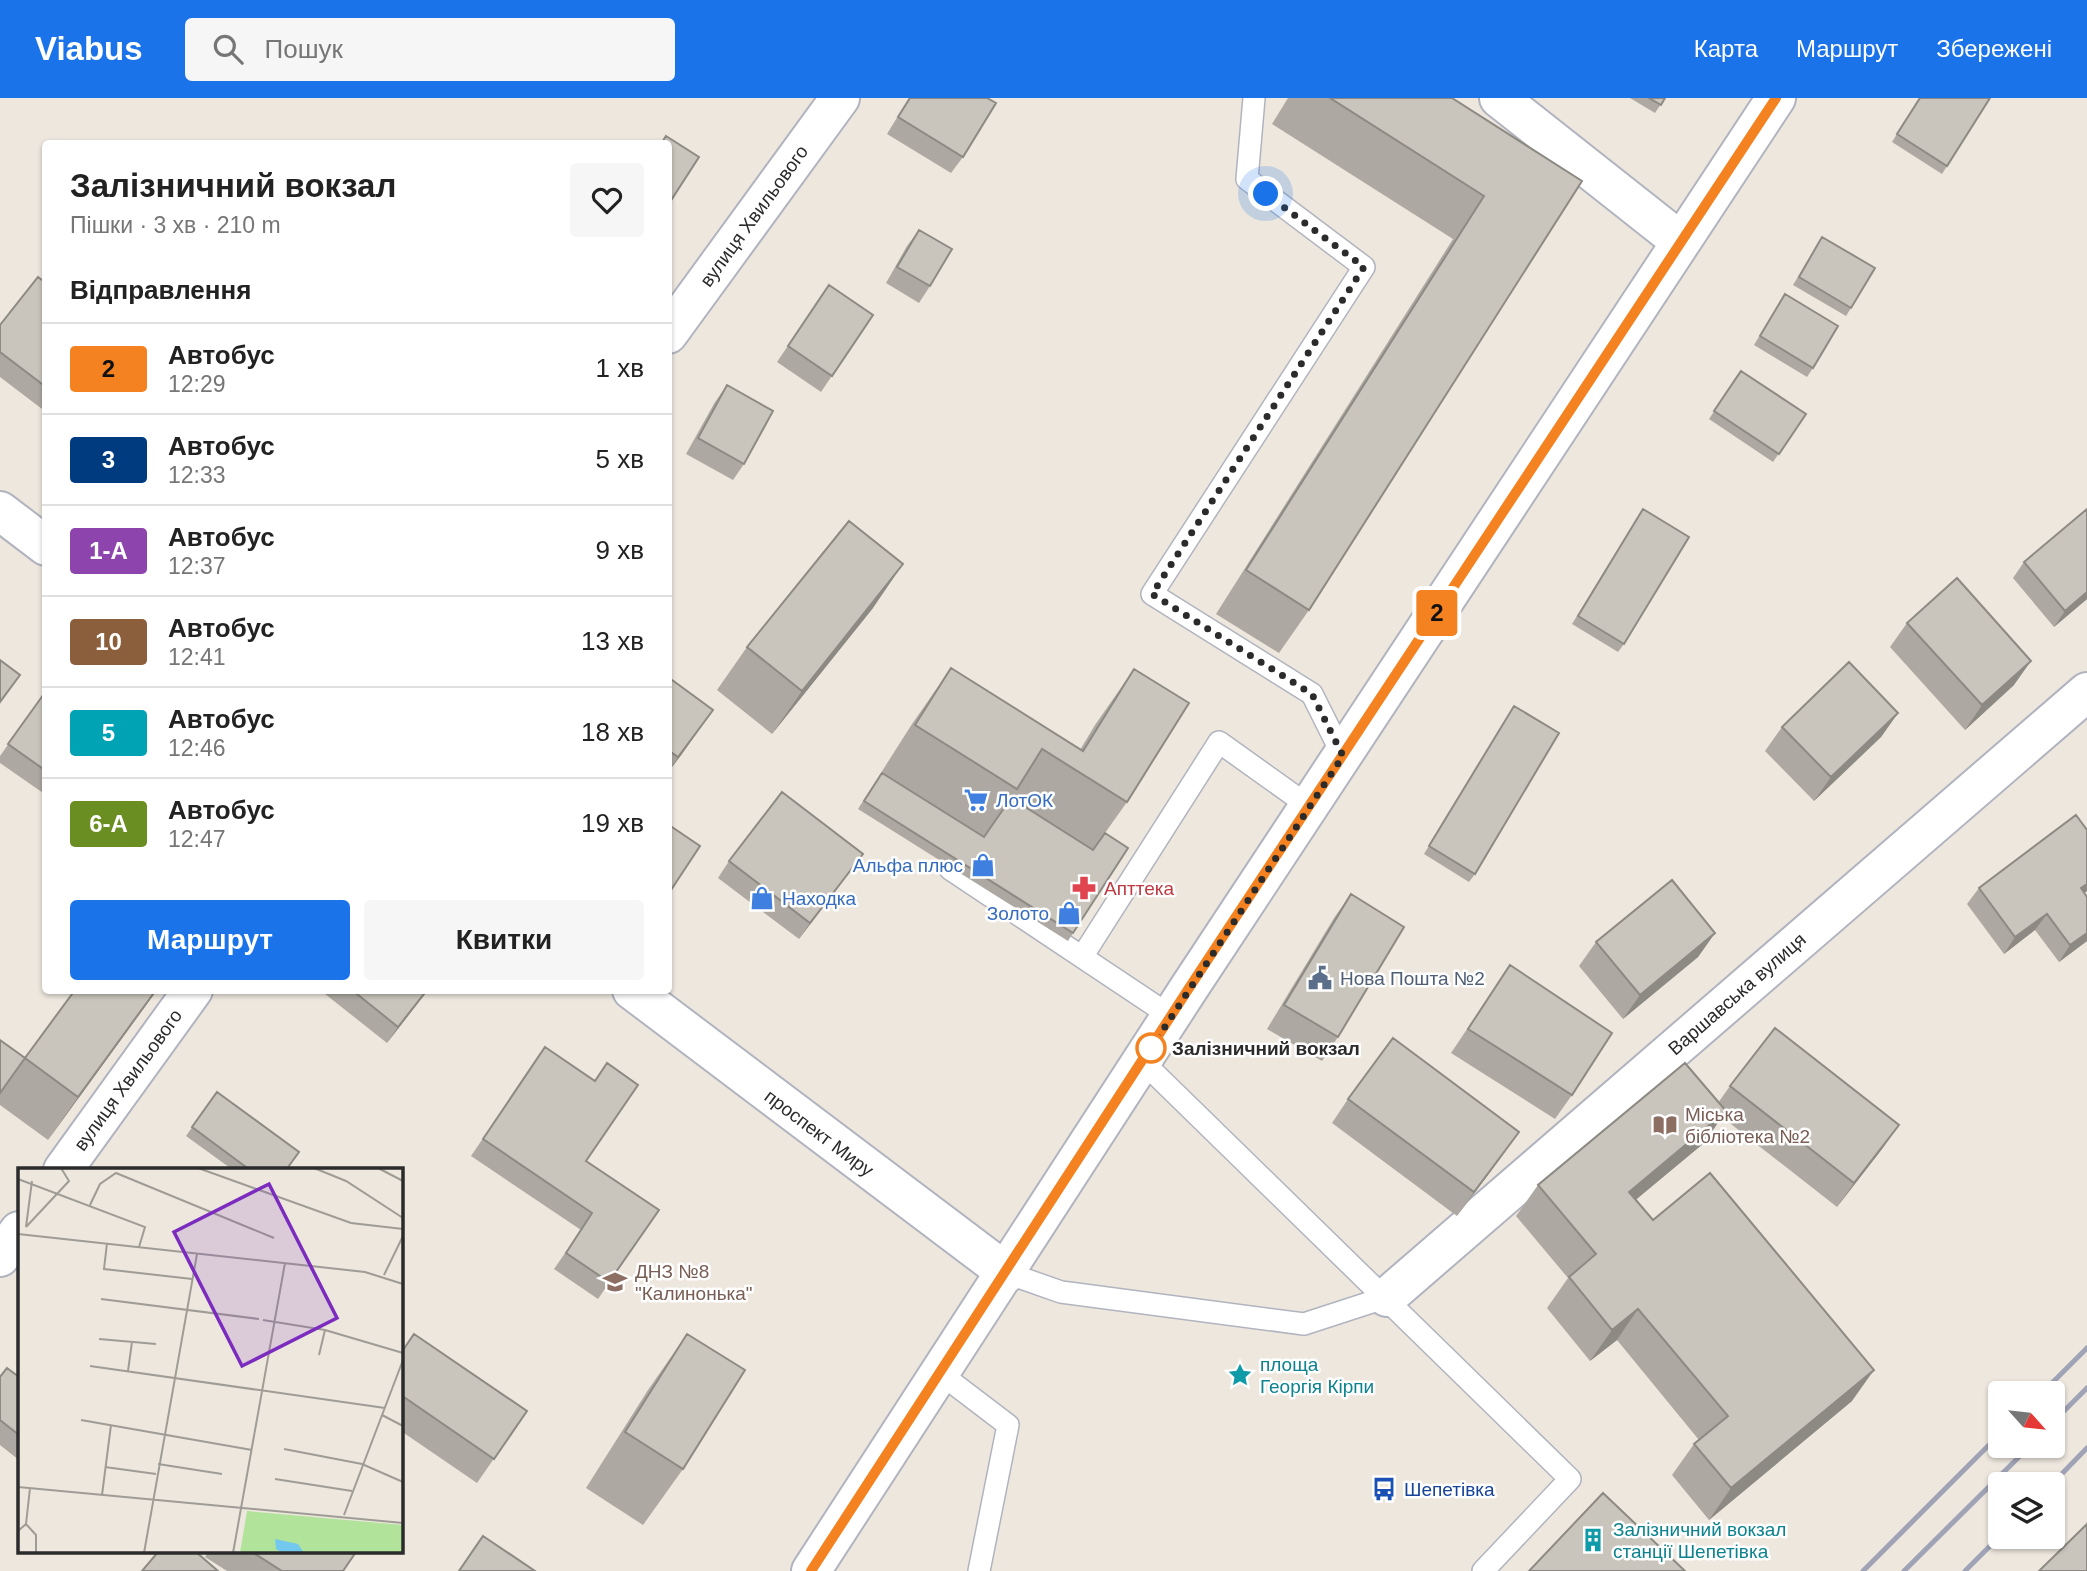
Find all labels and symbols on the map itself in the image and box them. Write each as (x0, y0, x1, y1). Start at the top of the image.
street label: вулиця Хвильового (696, 141, 812, 291)
your location (1248, 176, 1283, 211)
line badge: 2 (1414, 590, 1460, 636)
supermarket icon: ЛотОК (962, 786, 990, 814)
place label: ЛотОК (996, 790, 1053, 811)
shop icon: Альфа плюс (969, 851, 997, 879)
place label: Альфа плюс (853, 855, 963, 876)
pharmacy icon: Апттека (1070, 874, 1098, 902)
place label: Апттека (1104, 878, 1174, 899)
shop icon: Находка (748, 884, 776, 912)
place label: Находка (782, 888, 857, 909)
shop icon: Золото (1055, 899, 1083, 927)
place label: Золото (987, 903, 1049, 924)
street label: Варшавська вулиця (1664, 929, 1810, 1059)
public building icon: Нова Пошта №2 (1306, 964, 1334, 992)
place label: Нова Пошта №2 (1340, 968, 1485, 989)
street label: вулиця Хвильового (70, 1005, 186, 1155)
marker: Залізничний вокзал (1136, 1033, 1166, 1063)
place label: Залізничний вокзал (1172, 1038, 1360, 1059)
street label: проспект Миру (761, 1085, 878, 1181)
place label: Міська бібліотека №2 (1685, 1104, 1810, 1147)
library icon: Міська бібліотека №2 (1651, 1111, 1679, 1139)
inset map (18, 1168, 402, 1554)
place label: ДНЗ №8 "Калинонька" (635, 1261, 753, 1304)
school or university icon: ДНЗ №8 "Калинонька" (601, 1268, 629, 1296)
place label: площа Георгія Кірпи (1260, 1354, 1374, 1397)
place icon: площа Георгія Кірпи (1226, 1361, 1254, 1389)
north arrow (1988, 1381, 2065, 1458)
bus stop icon: Шепетівка (1370, 1475, 1398, 1503)
place label: Шепетівка (1404, 1479, 1495, 1500)
place label: Залізничний вокзал станції Шепетівка (1613, 1519, 1786, 1562)
building icon: Залізничний вокзал станції Шепетівка (1579, 1526, 1607, 1554)

